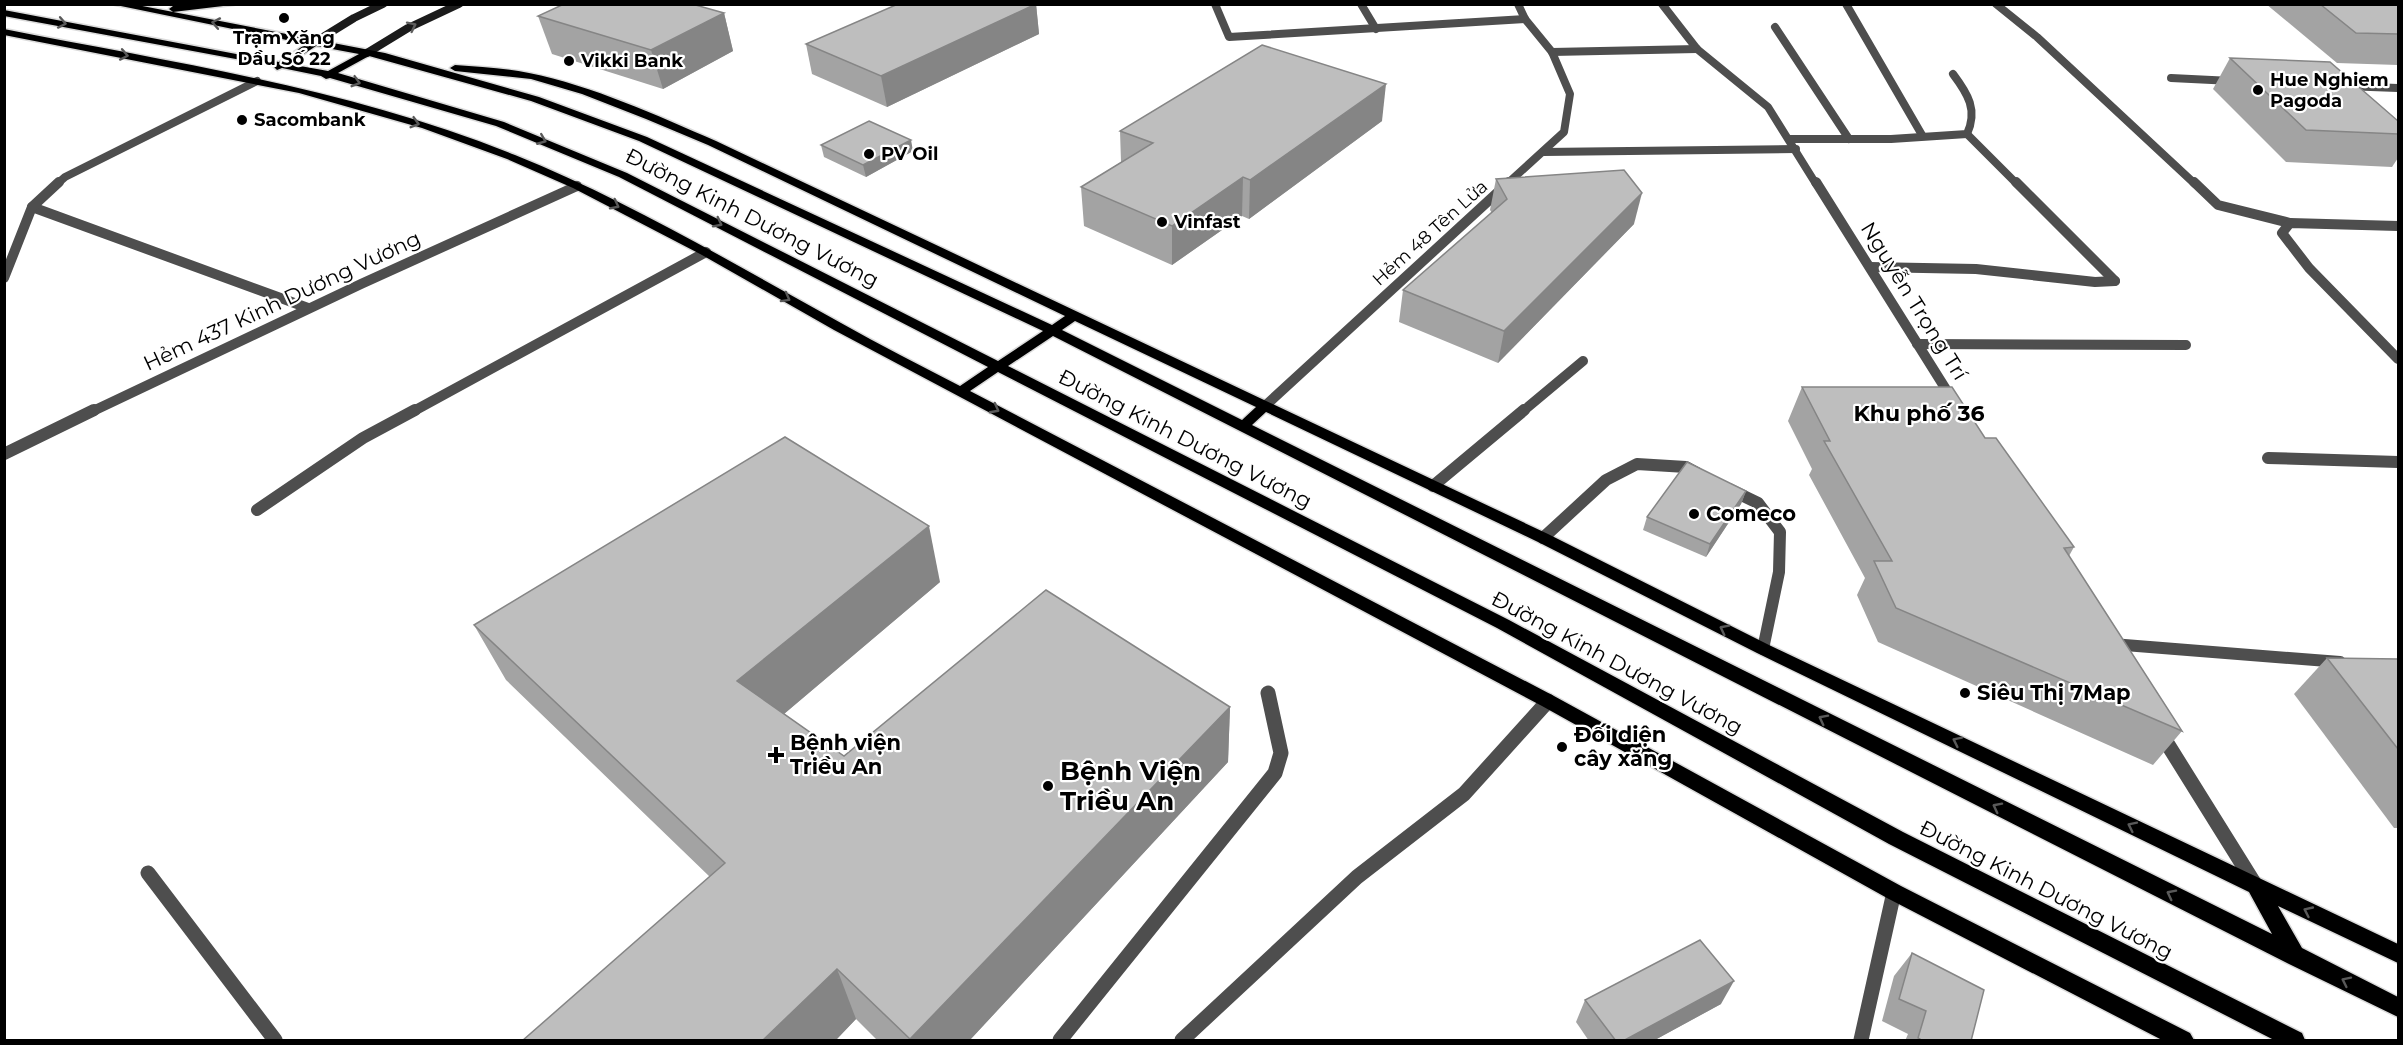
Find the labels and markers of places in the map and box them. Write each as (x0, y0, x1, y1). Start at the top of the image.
marker: Trạm Xăng Dầu Số 22 (277, 11, 291, 25)
place label: Trạm Xăng Dầu Số 22 (233, 27, 335, 70)
place label: Vikki Bank (580, 50, 683, 72)
marker: Vikki Bank (562, 54, 576, 68)
place label: Hue Nghiem Pagoda (2270, 69, 2389, 112)
marker: Hue Nghiem Pagoda (2251, 83, 2265, 97)
place label: Sacombank (254, 109, 366, 131)
marker: Sacombank (235, 113, 249, 127)
place label: PV Oil (881, 143, 938, 165)
marker: PV Oil (862, 147, 876, 161)
place label: Vinfast (1173, 211, 1241, 233)
marker: Vinfast (1155, 215, 1169, 229)
place label: Comeco (1706, 501, 1796, 526)
marker: Comeco (1687, 507, 1701, 521)
place label: Siêu Thị 7Map (1977, 680, 2131, 705)
marker: Siêu Thị 7Map (1958, 686, 1972, 700)
place label: Đối diện cây xăng (1574, 722, 1672, 771)
place label: Bệnh viện Triều An (790, 730, 901, 779)
marker: Đối diện cây xăng (1555, 740, 1569, 754)
marker: Bệnh viện Triều An (767, 746, 785, 764)
place label: Bệnh Viện Triều An (1060, 755, 1201, 817)
marker: Bệnh Viện Triều An (1041, 779, 1055, 793)

